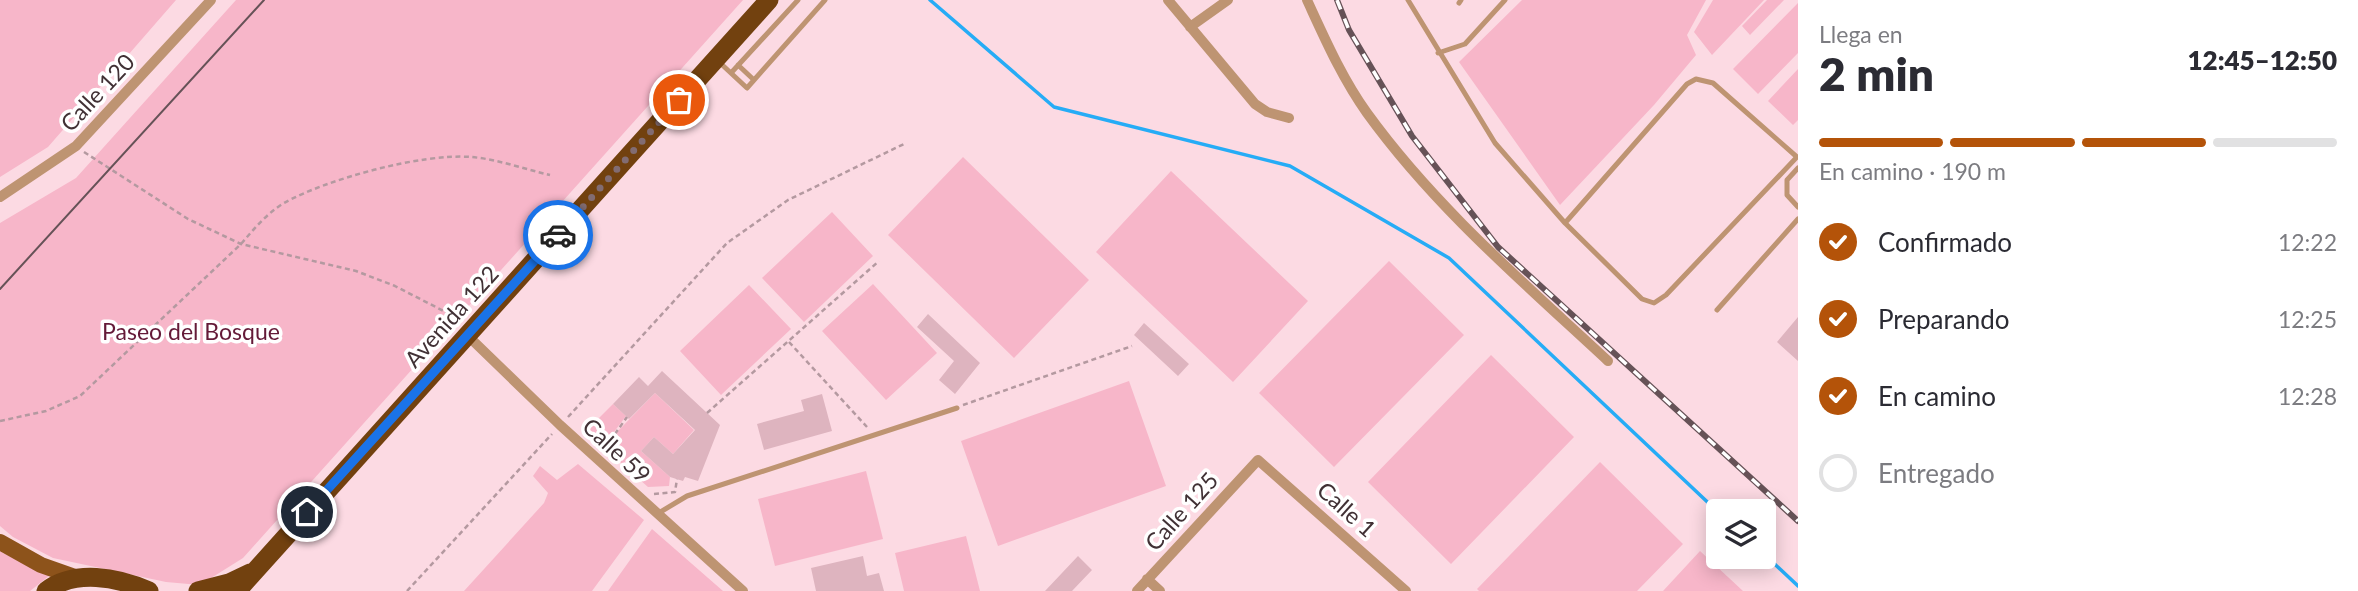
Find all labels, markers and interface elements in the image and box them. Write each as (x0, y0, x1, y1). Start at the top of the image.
text: Llega en (1819, 20, 1903, 48)
text: 12:45–12:50 (2187, 44, 2337, 76)
text: 2 min (1819, 46, 1934, 101)
street label: Calle 120 (54, 47, 140, 137)
pin (649, 70, 709, 130)
icon: bag (660, 81, 698, 119)
text: En camino · 190 m (1819, 157, 2006, 185)
courier (523, 200, 593, 270)
icon: car (539, 216, 577, 254)
icon: check (1819, 223, 1857, 261)
text: Confirmado (1878, 226, 2012, 258)
text: 12:22 (2278, 228, 2337, 256)
street label: Avenida 122 (398, 259, 504, 373)
icon: check (1819, 300, 1857, 338)
text: Preparando (1878, 303, 2010, 335)
text: 12:25 (2278, 305, 2337, 333)
park label: Paseo del Bosque (102, 317, 280, 345)
icon: check (1819, 377, 1857, 415)
text: En camino (1878, 380, 1996, 412)
text: 12:28 (2278, 382, 2337, 410)
street label: Calle 59 (577, 412, 657, 488)
text: Entregado (1878, 457, 1995, 489)
street label: Calle 125 (1139, 466, 1223, 556)
street label: Calle 1 (1312, 476, 1382, 542)
pin (277, 482, 337, 542)
icon: home (288, 493, 326, 531)
map controls (1706, 499, 1776, 569)
button: layers (1706, 499, 1776, 569)

